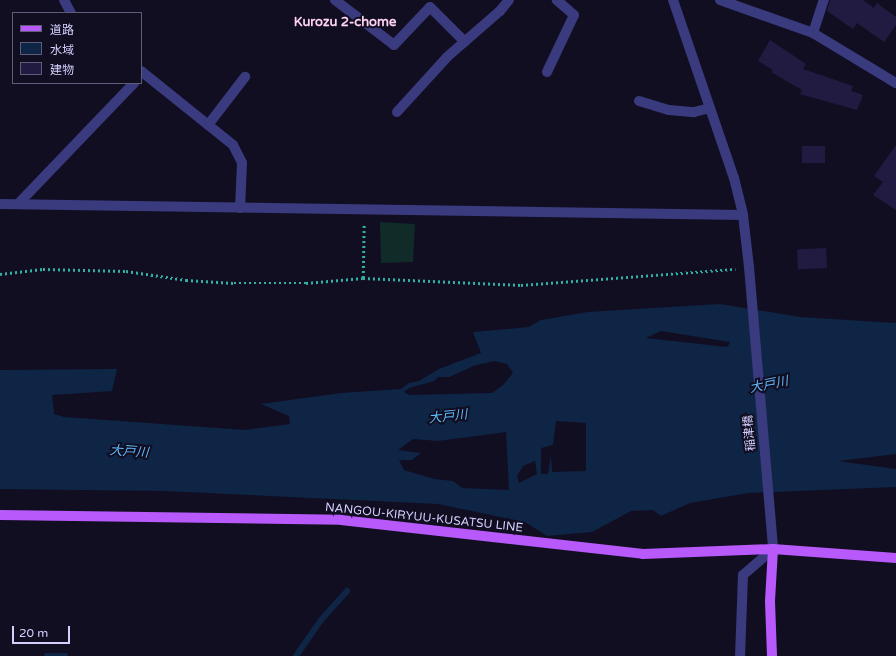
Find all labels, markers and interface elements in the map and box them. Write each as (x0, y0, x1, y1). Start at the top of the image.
legend (12, 12, 142, 84)
district label: Kurozu 2-chome (294, 14, 396, 30)
text: 道路 (50, 23, 74, 37)
text: 水域 (50, 43, 74, 57)
text: 建物 (50, 63, 74, 77)
water label: 大戸川 (748, 374, 790, 396)
water label: 大戸川 (428, 407, 468, 427)
street label: 稲津橋 (741, 414, 759, 452)
water label: 大戸川 (109, 443, 149, 461)
street label: NANGOU-KIRYUU-KUSATSU LINE (324, 500, 524, 536)
scale bar (14, 618, 72, 644)
text: 20 m (19, 626, 48, 640)

